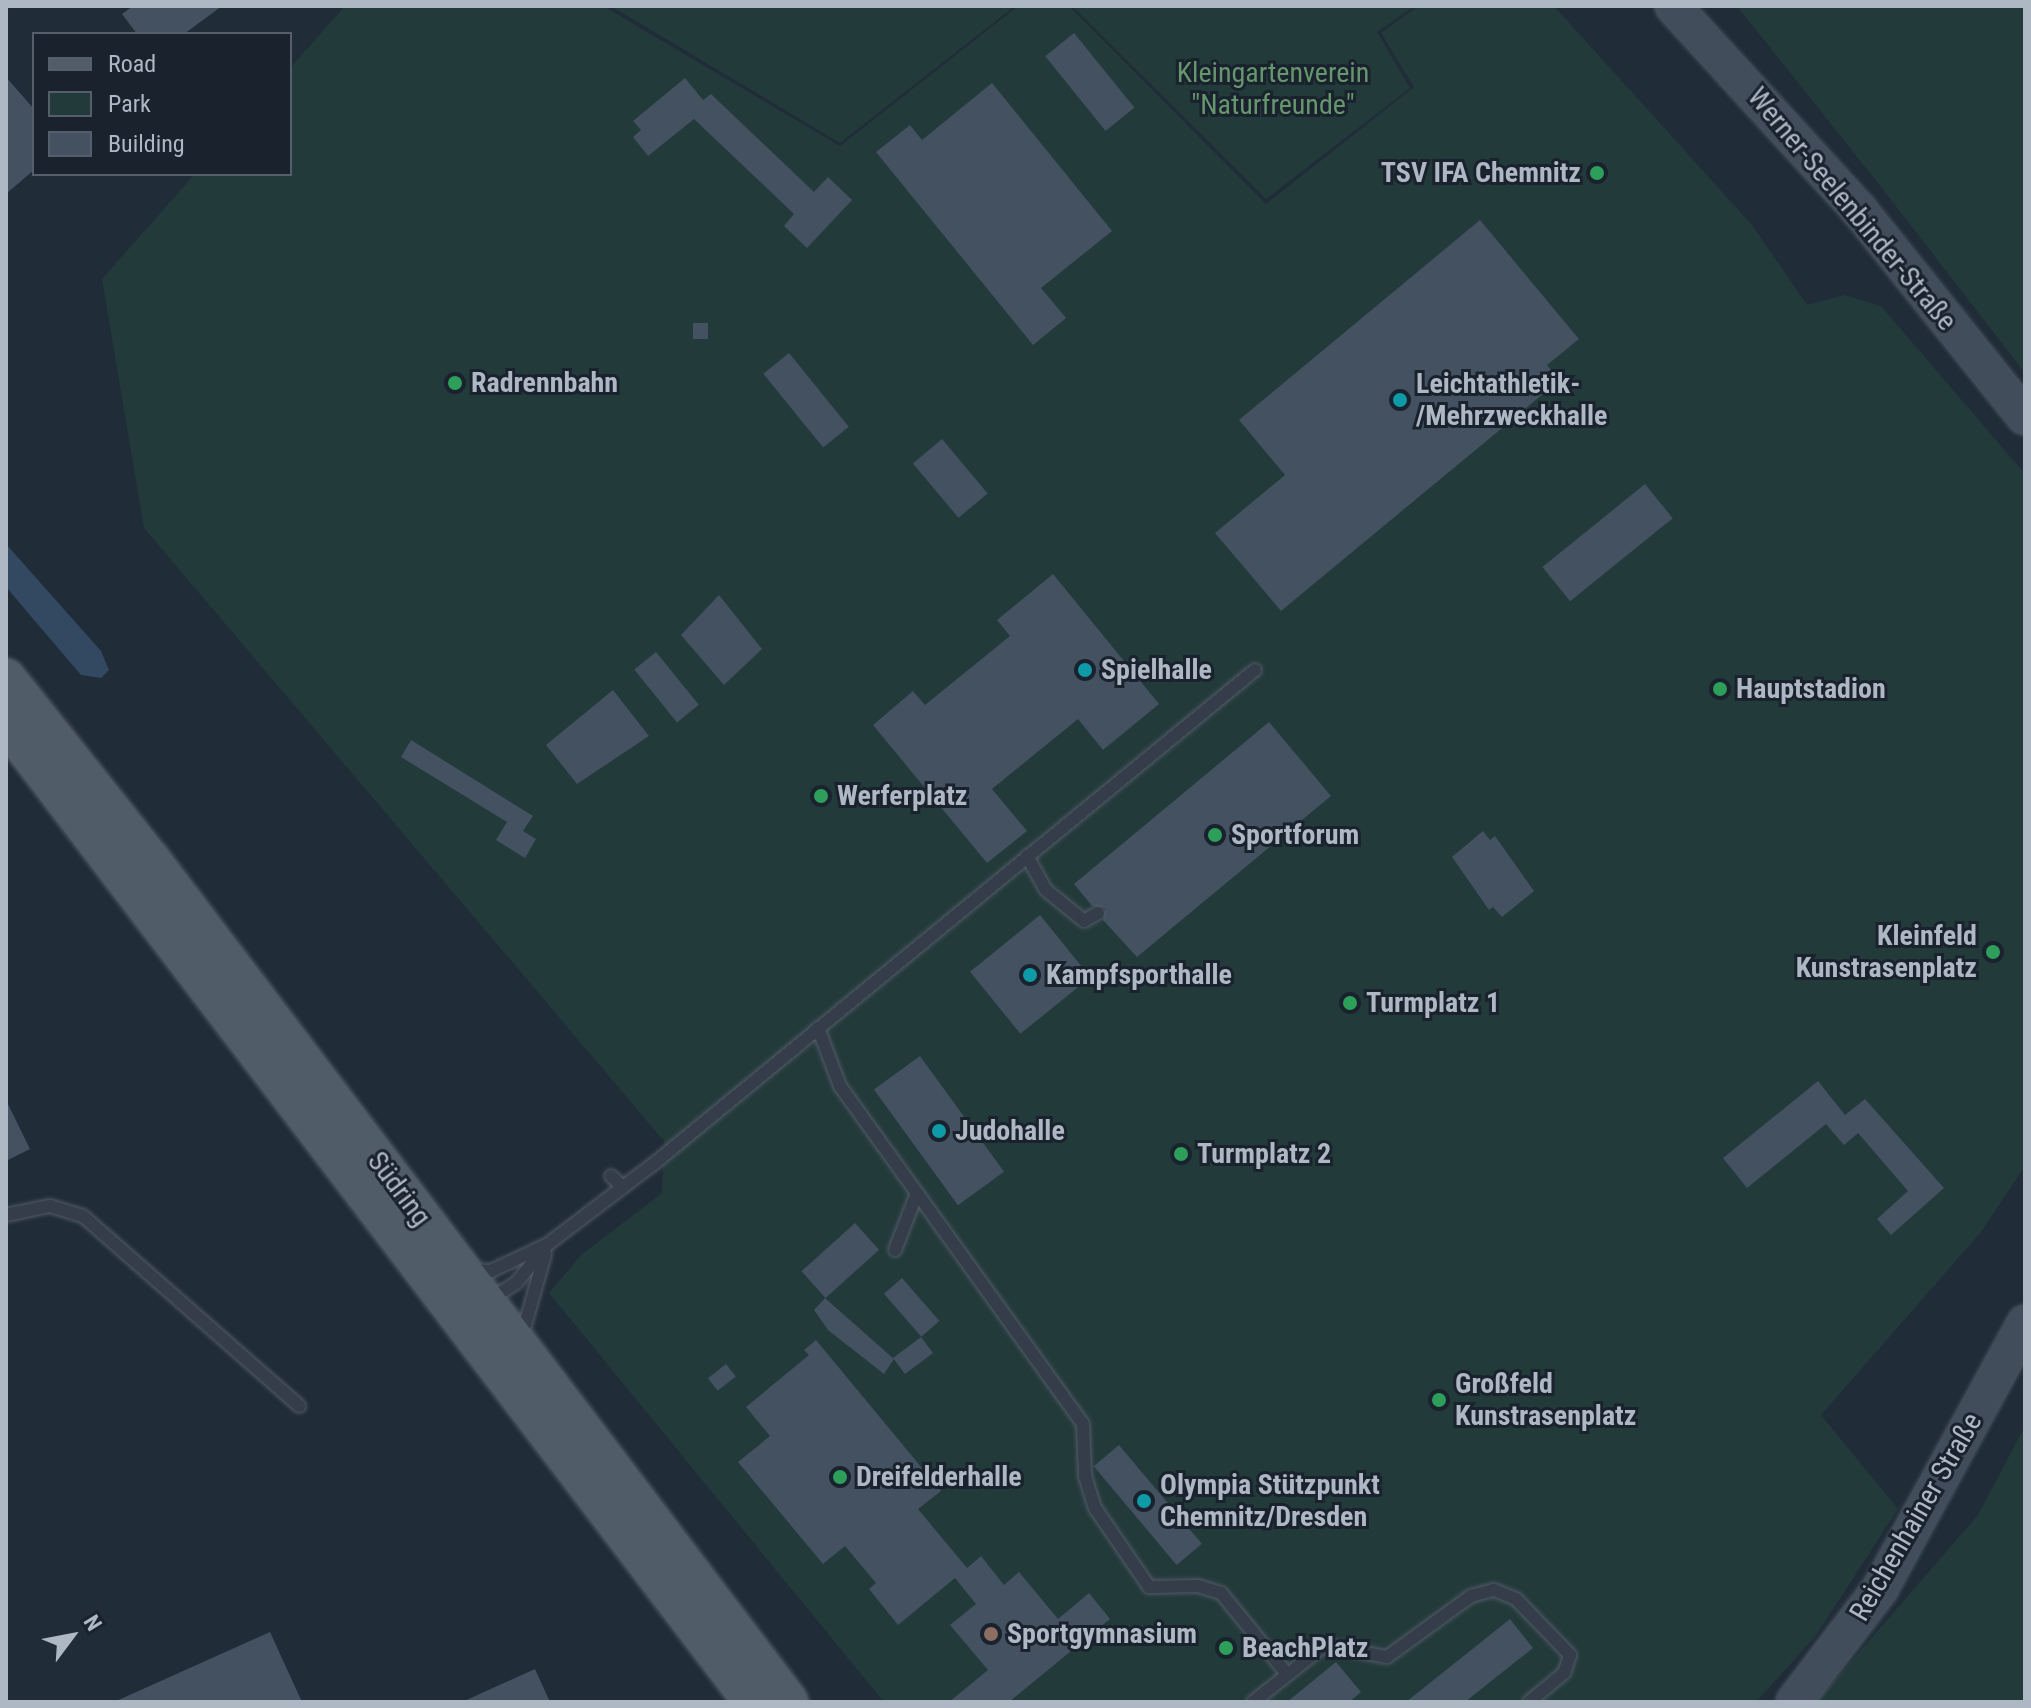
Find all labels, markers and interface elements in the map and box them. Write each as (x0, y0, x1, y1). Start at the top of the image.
legend (32, 32, 292, 176)
text: Road (108, 50, 156, 78)
park label: Kleingartenverein "Naturfreunde" (1177, 56, 1369, 122)
street label: Werner-Seelenbinder-Straße (1741, 81, 1963, 337)
text: Park (108, 90, 151, 118)
text: Building (108, 130, 185, 158)
place label: TSV IFA Chemnitz (1381, 156, 1581, 190)
marker: TSV IFA Chemnitz (1588, 164, 1606, 182)
place label: Radrennbahn (471, 366, 618, 400)
place label: Leichtathletik- /Mehrzweckhalle (1416, 367, 1608, 433)
marker: Radrennbahn (446, 374, 464, 392)
marker: Leichtathletik- /Mehrzweckhalle (1391, 391, 1409, 409)
place label: Spielhalle (1101, 653, 1212, 687)
marker: Spielhalle (1076, 661, 1094, 679)
place label: Hauptstadion (1736, 672, 1886, 706)
marker: Hauptstadion (1711, 680, 1729, 698)
place label: Werferplatz (837, 779, 967, 813)
marker: Werferplatz (812, 787, 830, 805)
place label: Sportforum (1231, 818, 1359, 852)
marker: Sportforum (1206, 826, 1224, 844)
place label: Kleinfeld Kunstrasenplatz (1796, 919, 1977, 985)
marker: Kleinfeld Kunstrasenplatz (1984, 943, 2002, 961)
place label: Kampfsporthalle (1046, 958, 1232, 992)
marker: Kampfsporthalle (1021, 966, 1039, 984)
place label: Turmplatz 1 (1366, 986, 1500, 1020)
marker: Turmplatz 1 (1341, 994, 1359, 1012)
place label: Judohalle (955, 1114, 1065, 1148)
marker: Judohalle (930, 1122, 948, 1140)
place label: Turmplatz 2 (1197, 1137, 1331, 1171)
street label: Südring (360, 1145, 438, 1233)
marker: Turmplatz 2 (1172, 1145, 1190, 1163)
place label: Großfeld Kunstrasenplatz (1455, 1367, 1636, 1433)
marker: Großfeld Kunstrasenplatz (1430, 1391, 1448, 1409)
street label: Reichenhainer Straße (1843, 1407, 1989, 1627)
place label: Dreifelderhalle (856, 1460, 1022, 1494)
marker: Dreifelderhalle (831, 1468, 849, 1486)
place label: Olympia Stützpunkt Chemnitz/Dresden (1160, 1468, 1380, 1534)
marker: Olympia Stützpunkt Chemnitz/Dresden (1135, 1492, 1153, 1510)
north arrow (32, 1596, 112, 1676)
text: N (79, 1611, 107, 1635)
place label: Sportgymnasium (1007, 1617, 1197, 1651)
marker: Sportgymnasium (982, 1625, 1000, 1643)
place label: BeachPlatz (1242, 1631, 1368, 1665)
marker: BeachPlatz (1217, 1639, 1235, 1657)

